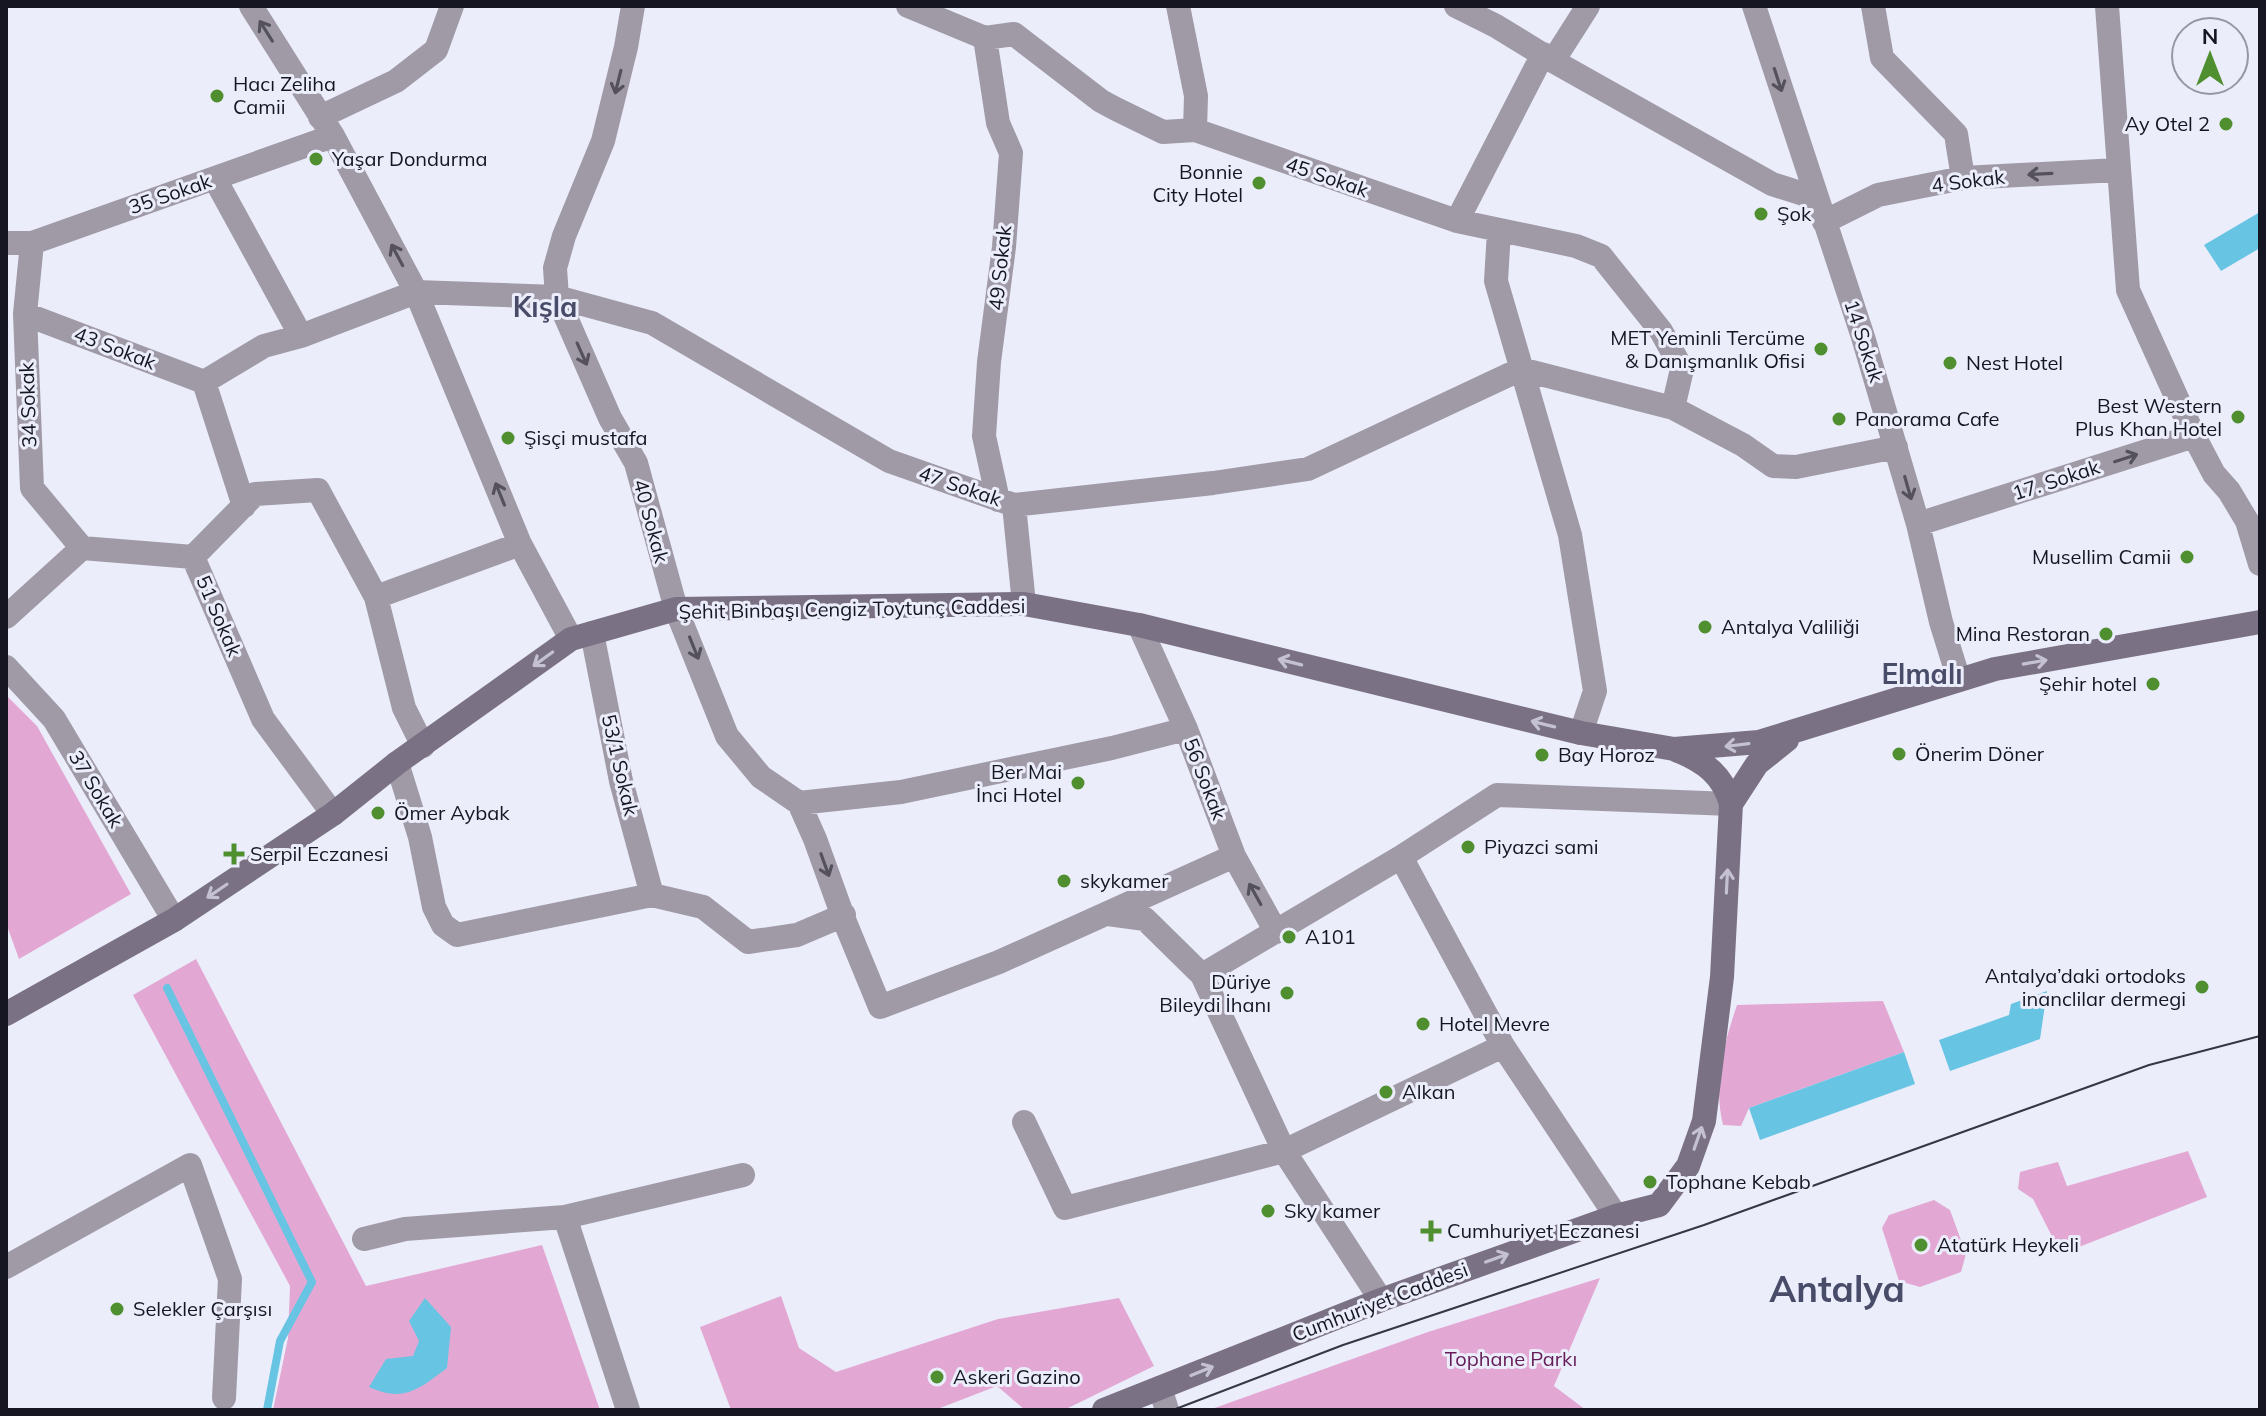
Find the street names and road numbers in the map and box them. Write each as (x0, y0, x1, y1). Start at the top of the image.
street label: 45 Sokak (1283, 151, 1372, 203)
street label: 4 Sokak (1930, 164, 2007, 197)
street label: 35 Sokak (125, 168, 215, 219)
street label: 49 Sokak (983, 223, 1016, 312)
street label: 14 Sokak (1839, 296, 1890, 386)
street label: 43 Sokak (71, 321, 160, 375)
street label: 34 Sokak (13, 361, 41, 448)
street label: 17. Sokak (2009, 453, 2103, 505)
street label: 47 Sokak (916, 460, 1005, 512)
street label: 40 Sokak (628, 476, 675, 566)
street label: 51 Sokak (191, 572, 248, 661)
street label: Şehit Binbaşı Cengiz Toytunç Caddesi (678, 593, 1026, 624)
street label: 53/1 Sokak (597, 712, 644, 819)
street label: 56 Sokak (1178, 734, 1233, 824)
street label: 37 Sokak (64, 746, 130, 832)
street label: Cumhuriyet Caddesi (1288, 1256, 1471, 1347)

